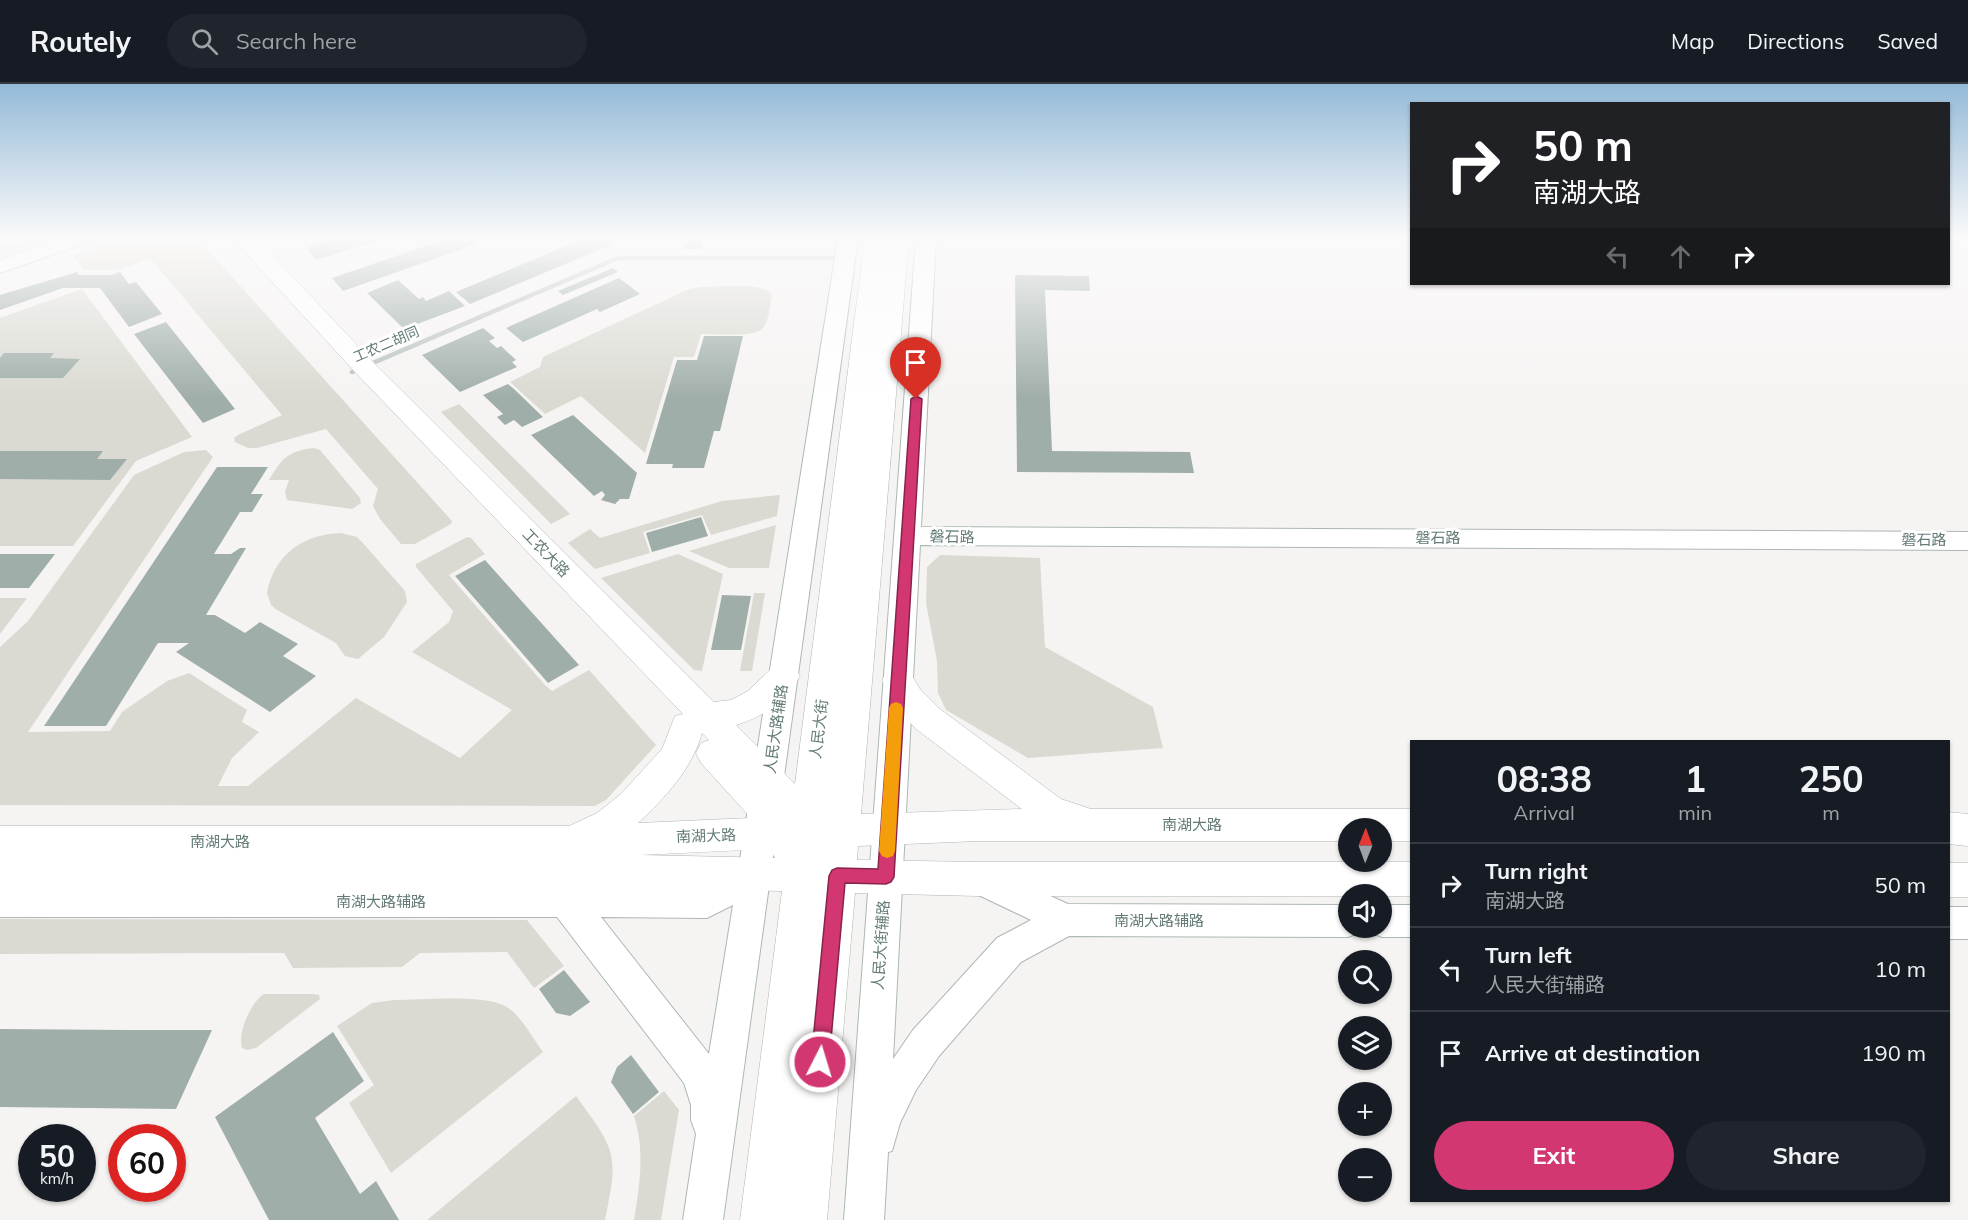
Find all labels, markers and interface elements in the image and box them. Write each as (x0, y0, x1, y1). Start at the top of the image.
search box (167, 14, 587, 68)
text: Routely (30, 24, 131, 59)
icon: search (188, 25, 221, 58)
text: Search here (236, 27, 357, 55)
text: Map (1671, 28, 1714, 54)
text: Directions (1747, 28, 1844, 54)
text: Saved (1877, 28, 1938, 54)
text: 50 m (1533, 119, 1633, 172)
icon: right (1434, 126, 1512, 204)
text: 南湖大路 (1533, 175, 1641, 209)
icon: left (1601, 240, 1634, 273)
icon: ahead (1664, 240, 1697, 273)
icon: right (1727, 240, 1760, 273)
street label: 工农二胡同 (350, 322, 422, 366)
pin (890, 337, 941, 399)
icon: arrive (899, 346, 932, 379)
street label: 工农大路 (519, 524, 574, 581)
street label: 磐石路 (929, 527, 975, 546)
street label: 磐石路 (1415, 528, 1461, 547)
street label: 磐石路 (1901, 530, 1947, 549)
street label: 人民大路辅路 (760, 683, 791, 775)
street label: 人民大街 (805, 698, 832, 760)
text: 08:38 (1496, 756, 1592, 801)
text: 1 (1684, 756, 1706, 801)
text: 250 (1799, 756, 1864, 801)
text: Arrival (1514, 800, 1575, 825)
text: min (1678, 800, 1712, 825)
text: m (1822, 800, 1840, 825)
street label: 南湖大路 (1162, 815, 1222, 834)
north arrow (1338, 818, 1392, 872)
map controls (1338, 818, 1392, 1202)
street label: 南湖大路 (676, 825, 736, 846)
street label: 南湖大路 (190, 832, 250, 851)
text: Turn right (1485, 857, 1588, 885)
icon: right (1434, 869, 1467, 902)
text: 50 m (1875, 871, 1926, 899)
button: sound (1338, 884, 1392, 938)
text: 南湖大路 (1485, 888, 1565, 913)
street label: 南湖大路辅路 (336, 892, 426, 911)
street label: 人民大街辅路 (868, 899, 893, 991)
street label: 南湖大路辅路 (1114, 911, 1204, 930)
text: Turn left (1485, 941, 1572, 969)
button: search (1338, 950, 1392, 1004)
icon: left (1434, 953, 1467, 986)
text: 10 m (1875, 955, 1926, 983)
text: 人民大街辅路 (1485, 972, 1605, 997)
button: layers (1338, 1016, 1392, 1070)
position arrow (788, 1030, 852, 1094)
icon: arrive (1434, 1037, 1467, 1070)
text: Arrive at destination (1485, 1039, 1700, 1067)
text: 190 m (1861, 1039, 1926, 1067)
button: + (1338, 1082, 1392, 1136)
button: Exit (1434, 1121, 1674, 1190)
button: Share (1686, 1121, 1926, 1190)
speed limit sign: 60 (108, 1124, 186, 1202)
text: 50 (39, 1137, 75, 1175)
button: − (1338, 1148, 1392, 1202)
text: km/h (40, 1169, 74, 1188)

